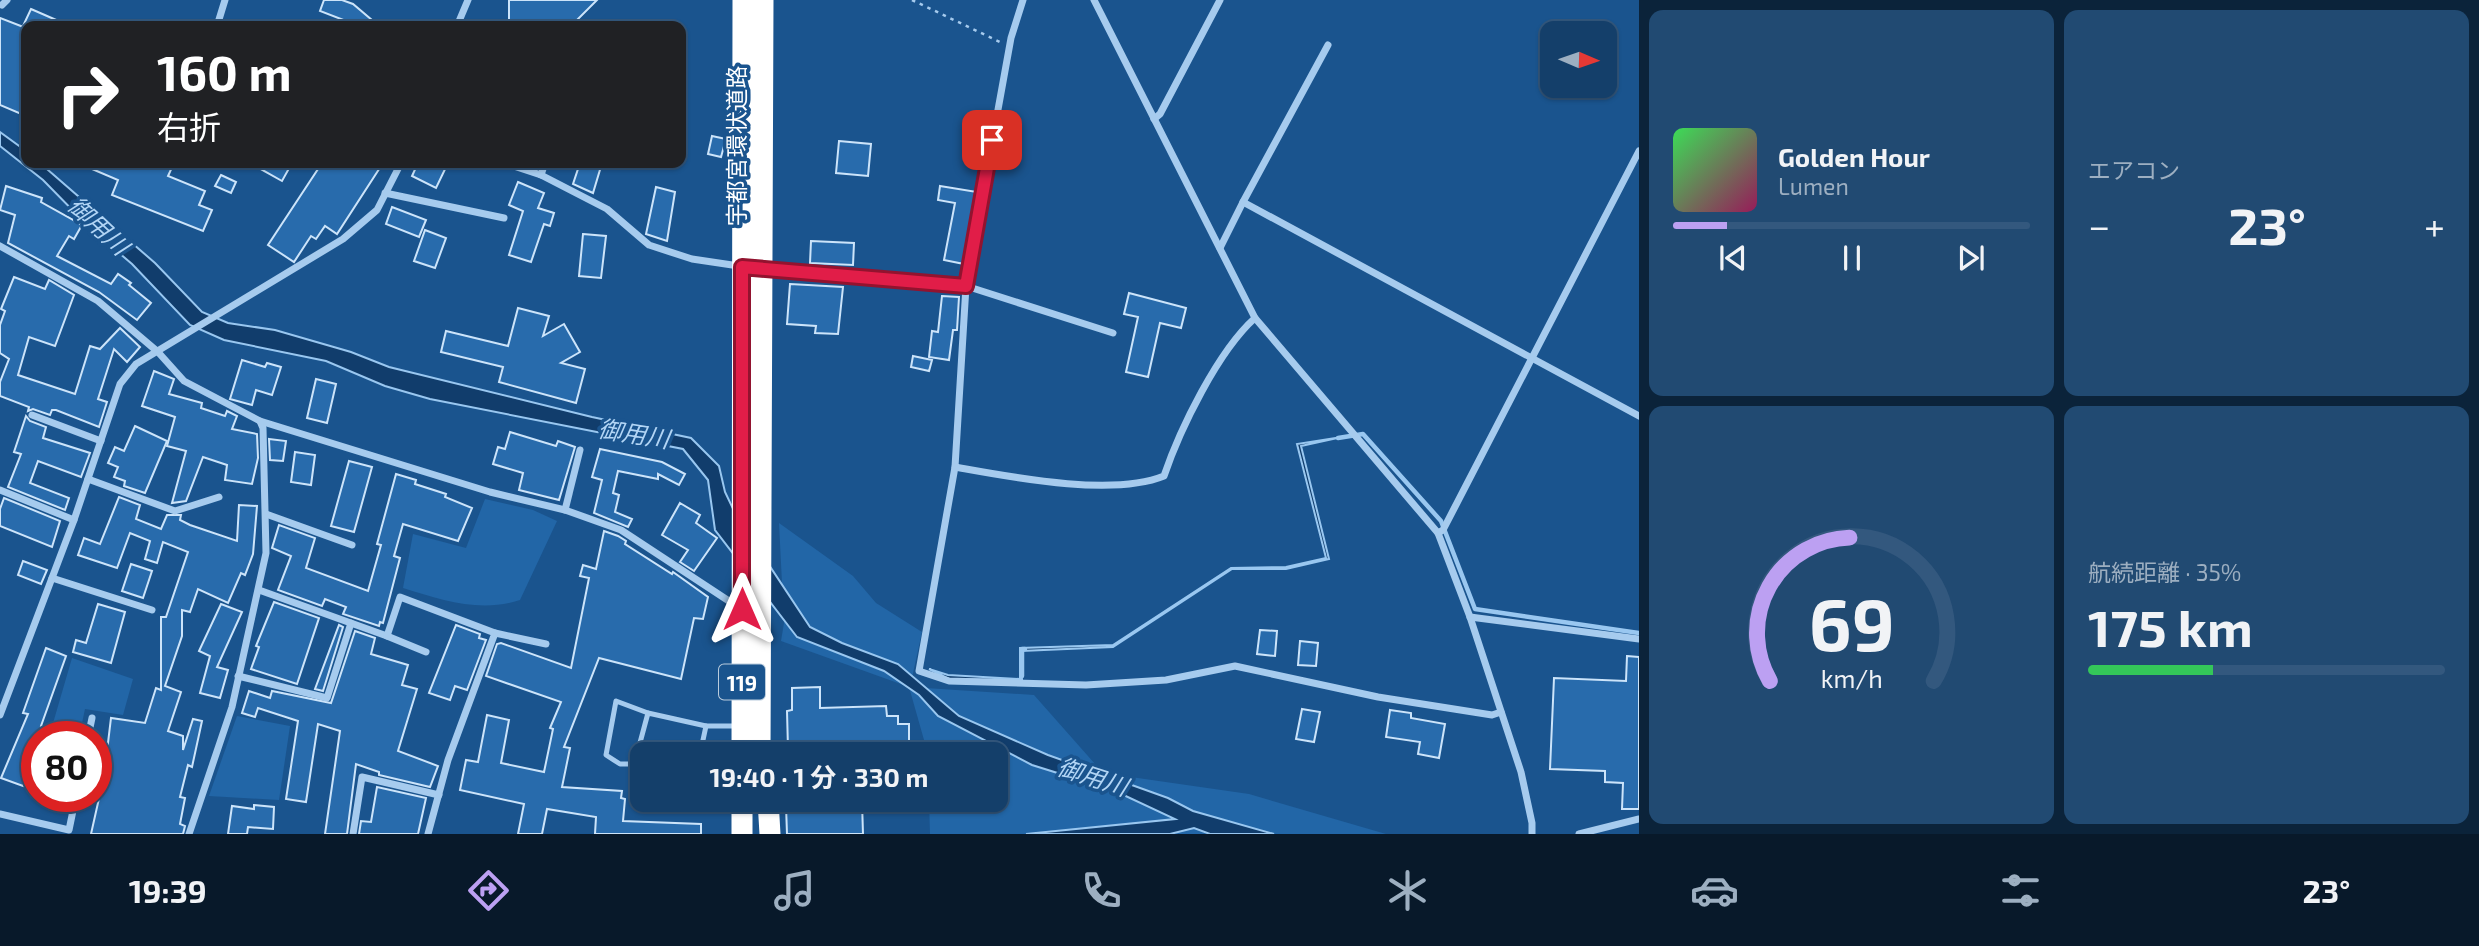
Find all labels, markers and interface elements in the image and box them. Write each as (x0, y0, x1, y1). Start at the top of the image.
north arrow (1540, 21, 1617, 98)
map controls (1540, 21, 1617, 98)
text: 160 m (157, 42, 292, 101)
icon: right (42, 49, 133, 140)
street label: 宇都宮環状道路 (722, 66, 750, 227)
text: 右折 (157, 107, 221, 145)
pin (962, 110, 1022, 170)
icon: arrive (973, 121, 1011, 159)
text: Golden Hour (1778, 141, 1930, 172)
text: エアコン (2088, 156, 2180, 184)
text: Lumen (1778, 172, 1849, 200)
water label: 御用川 (63, 190, 137, 262)
text: 23° (2228, 193, 2306, 255)
text: − (2088, 202, 2110, 248)
text: + (2424, 202, 2445, 248)
icon: previous (1714, 239, 1752, 277)
icon: pause (1833, 239, 1871, 277)
icon: next (1952, 239, 1990, 277)
water label: 御用川 (596, 413, 675, 453)
text: 航続距離 · 35% (2088, 558, 2241, 586)
position arrow (705, 572, 779, 646)
text: 69 (1809, 578, 1894, 666)
text: 175 km (2088, 595, 2253, 657)
text: km/h (1820, 663, 1883, 693)
road number: 119 (719, 664, 765, 700)
speed limit sign: 80 (21, 721, 112, 812)
water label: 御用川 (1054, 751, 1135, 802)
text: 19:40 · 1 分 · 330 m (710, 761, 929, 792)
icon: directions (464, 866, 513, 915)
icon: music (770, 866, 819, 915)
icon: phone (1077, 866, 1126, 915)
icon: climate (1383, 866, 1432, 915)
icon: car (1690, 866, 1739, 915)
icon: filters (1996, 866, 2045, 915)
text: 19:39 (129, 871, 207, 909)
text: 23° (2303, 871, 2350, 909)

